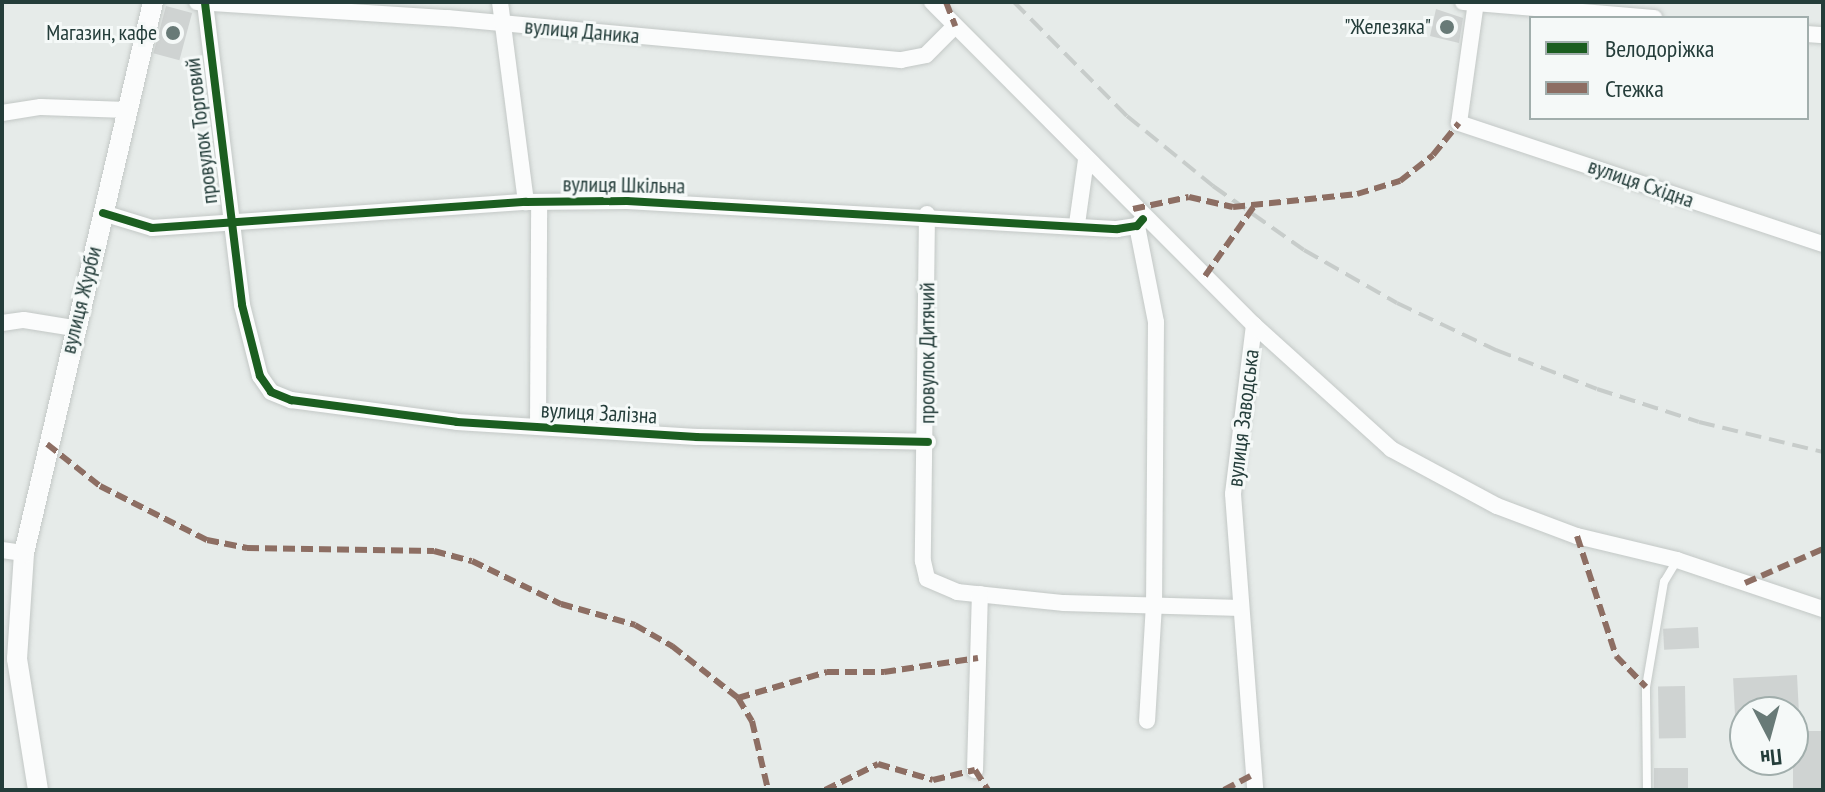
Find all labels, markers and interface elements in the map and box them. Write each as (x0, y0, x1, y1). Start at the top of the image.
street label: вулиця Даника (523, 13, 641, 49)
place label: "Железяка" (1344, 14, 1431, 40)
legend (1529, 16, 1809, 120)
marker: "Железяка" (1438, 18, 1456, 36)
place label: Магазин, кафе (45, 20, 157, 46)
marker: Магазин, кафе (164, 24, 182, 42)
text: Велодоріжка (1605, 33, 1714, 64)
street label: провулок Торговий (179, 56, 223, 206)
text: Стежка (1605, 73, 1664, 104)
street label: вулиця Східна (1585, 153, 1697, 213)
street label: вулиця Шкільна (562, 171, 686, 199)
street label: вулиця Журби (55, 244, 107, 356)
street label: провулок Дитячий (914, 282, 940, 424)
street label: вулиця Заводська (1221, 348, 1265, 488)
street label: вулиця Залізна (540, 397, 658, 429)
north arrow (1729, 696, 1809, 776)
text: Пн (1759, 743, 1783, 773)

